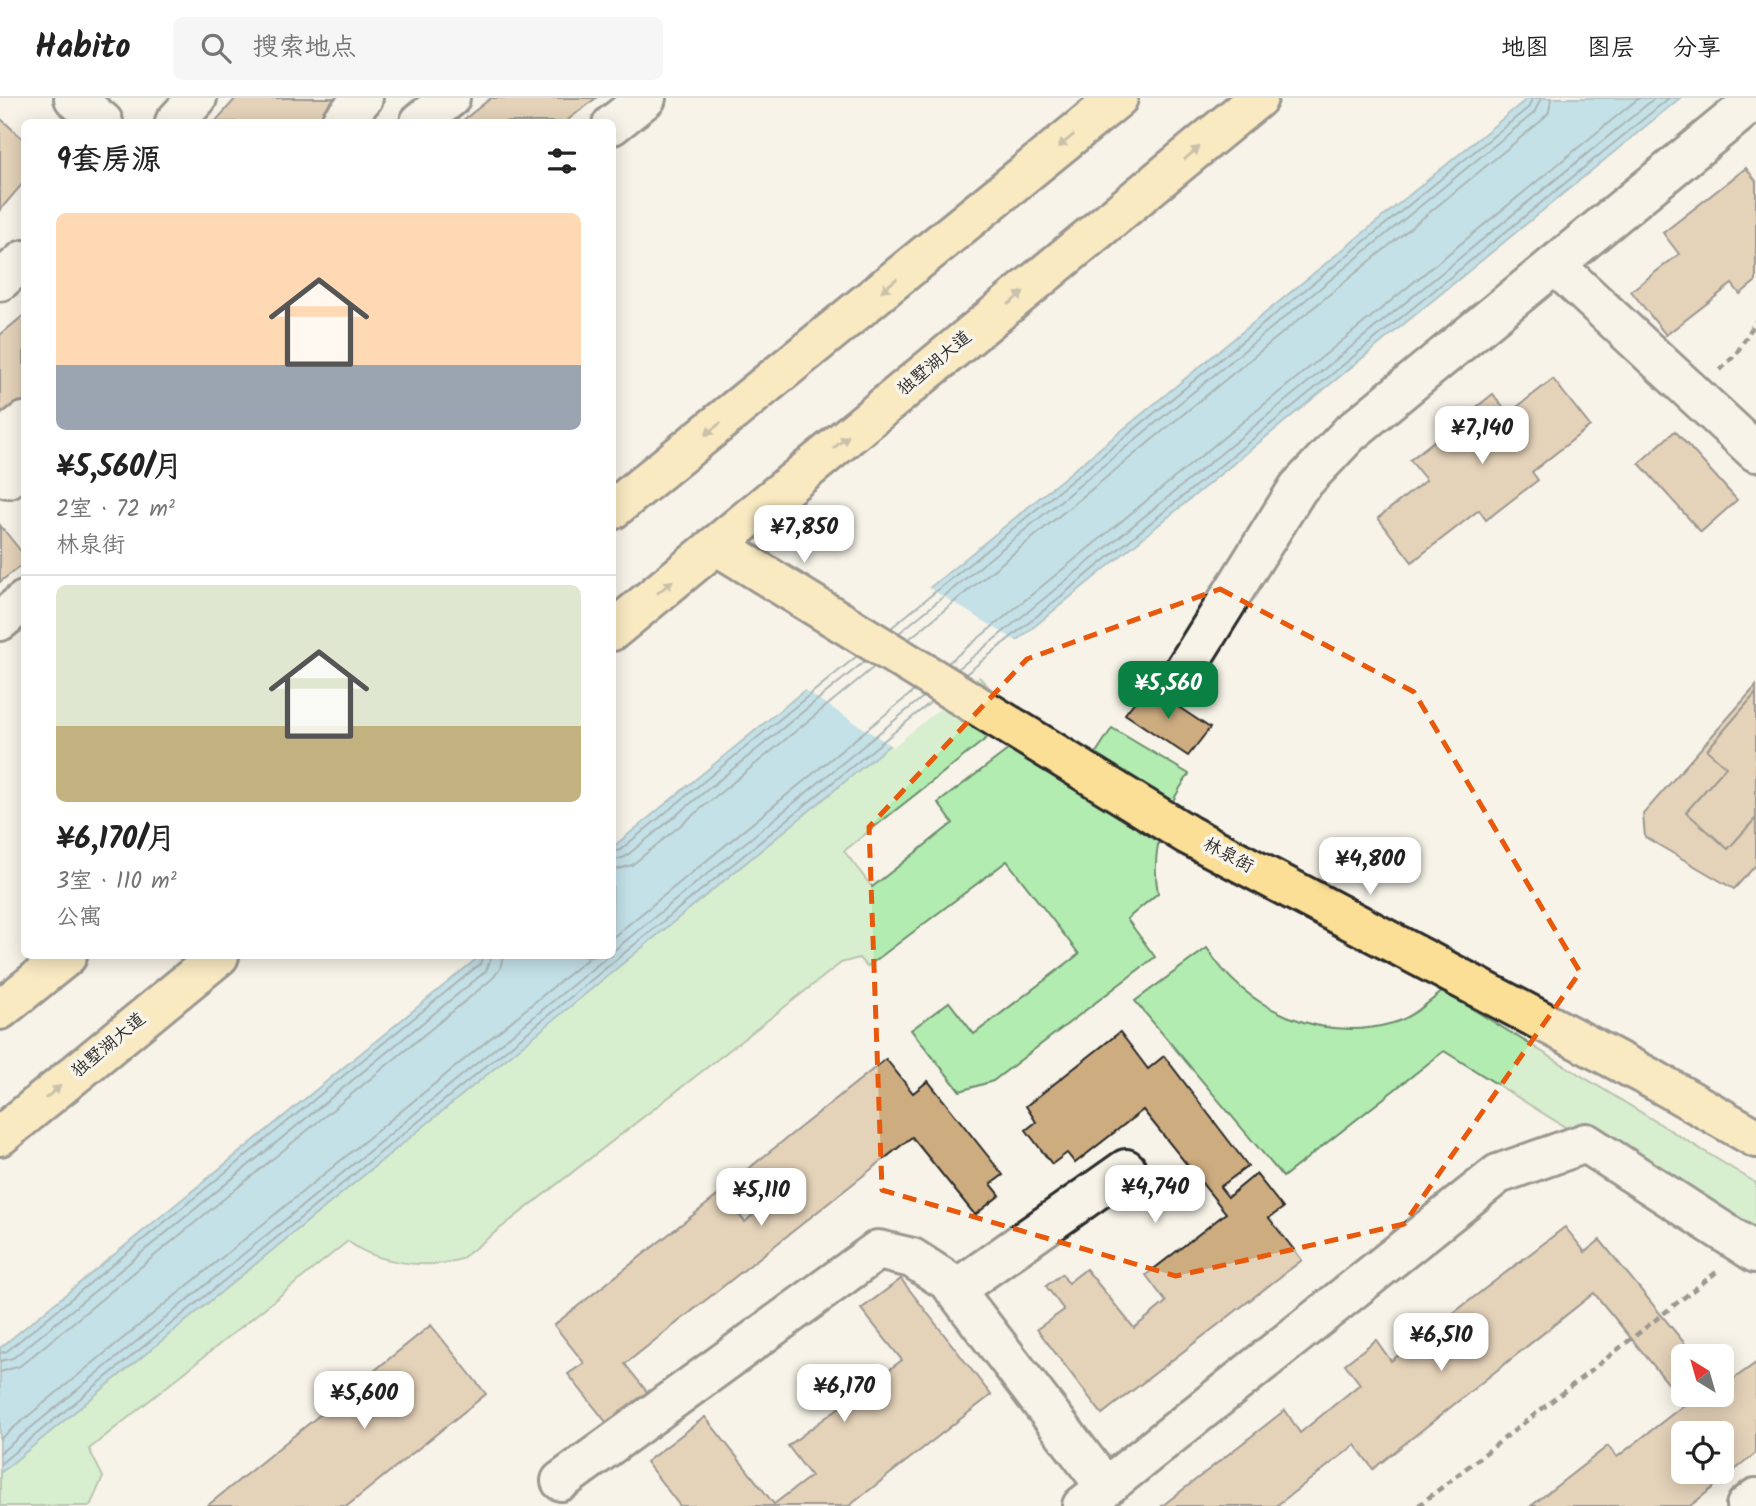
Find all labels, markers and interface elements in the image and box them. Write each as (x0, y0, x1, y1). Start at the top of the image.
search box (173, 17, 663, 80)
text: Habito (35, 22, 131, 75)
text: 搜索地点 (253, 27, 357, 69)
icon: search (197, 29, 235, 67)
text: 地图 (1501, 29, 1549, 68)
text: 图层 (1587, 29, 1635, 68)
text: 分享 (1673, 29, 1721, 68)
one-way arrow (1057, 133, 1074, 148)
text: 9套房源 (56, 137, 161, 185)
icon: filters (543, 142, 581, 180)
one-way arrow (1183, 146, 1200, 161)
icon: home (256, 259, 382, 385)
one-way arrow (881, 277, 898, 292)
one-way arrow (1007, 290, 1025, 305)
street label: 独墅湖大道 (891, 324, 979, 404)
pin: ¥7,140 (1425, 406, 1539, 466)
text: ¥7,140 (1451, 411, 1513, 447)
one-way arrow (704, 421, 722, 436)
one-way arrow (831, 435, 849, 450)
text: ¥5,560/月 (56, 444, 183, 492)
text: 2室 · 72 m² (56, 492, 175, 528)
pin: ¥7,850 (747, 505, 861, 565)
text: ¥7,850 (770, 510, 838, 546)
text: 林泉街 (56, 528, 125, 564)
one-way arrow (657, 580, 674, 595)
icon: home (256, 631, 382, 757)
pin: ¥5,560 (1111, 662, 1225, 721)
text: ¥5,560 (1134, 666, 1202, 702)
text: ¥6,170/月 (56, 816, 176, 864)
street label: 林泉街 (1197, 831, 1259, 881)
pin: ¥4,800 (1313, 838, 1427, 897)
text: ¥4,800 (1335, 842, 1405, 878)
text: 3室 · 110 m² (56, 864, 177, 900)
text: 公寓 (56, 900, 102, 936)
street label: 独墅湖大道 (65, 1006, 153, 1086)
one-way arrow (43, 1085, 61, 1100)
pin: ¥4,740 (1098, 1166, 1212, 1225)
pin: ¥5,110 (704, 1168, 818, 1228)
text: ¥4,740 (1121, 1170, 1189, 1206)
text: ¥5,110 (732, 1173, 790, 1209)
pin: ¥6,510 (1384, 1314, 1498, 1373)
text: ¥6,510 (1409, 1318, 1473, 1354)
north arrow (1671, 1344, 1734, 1407)
map controls (1671, 1344, 1734, 1484)
pin: ¥6,170 (787, 1364, 901, 1424)
text: ¥6,170 (813, 1369, 875, 1405)
pin: ¥5,600 (307, 1372, 421, 1431)
text: ¥5,600 (330, 1376, 398, 1412)
button: locate (1671, 1421, 1734, 1484)

